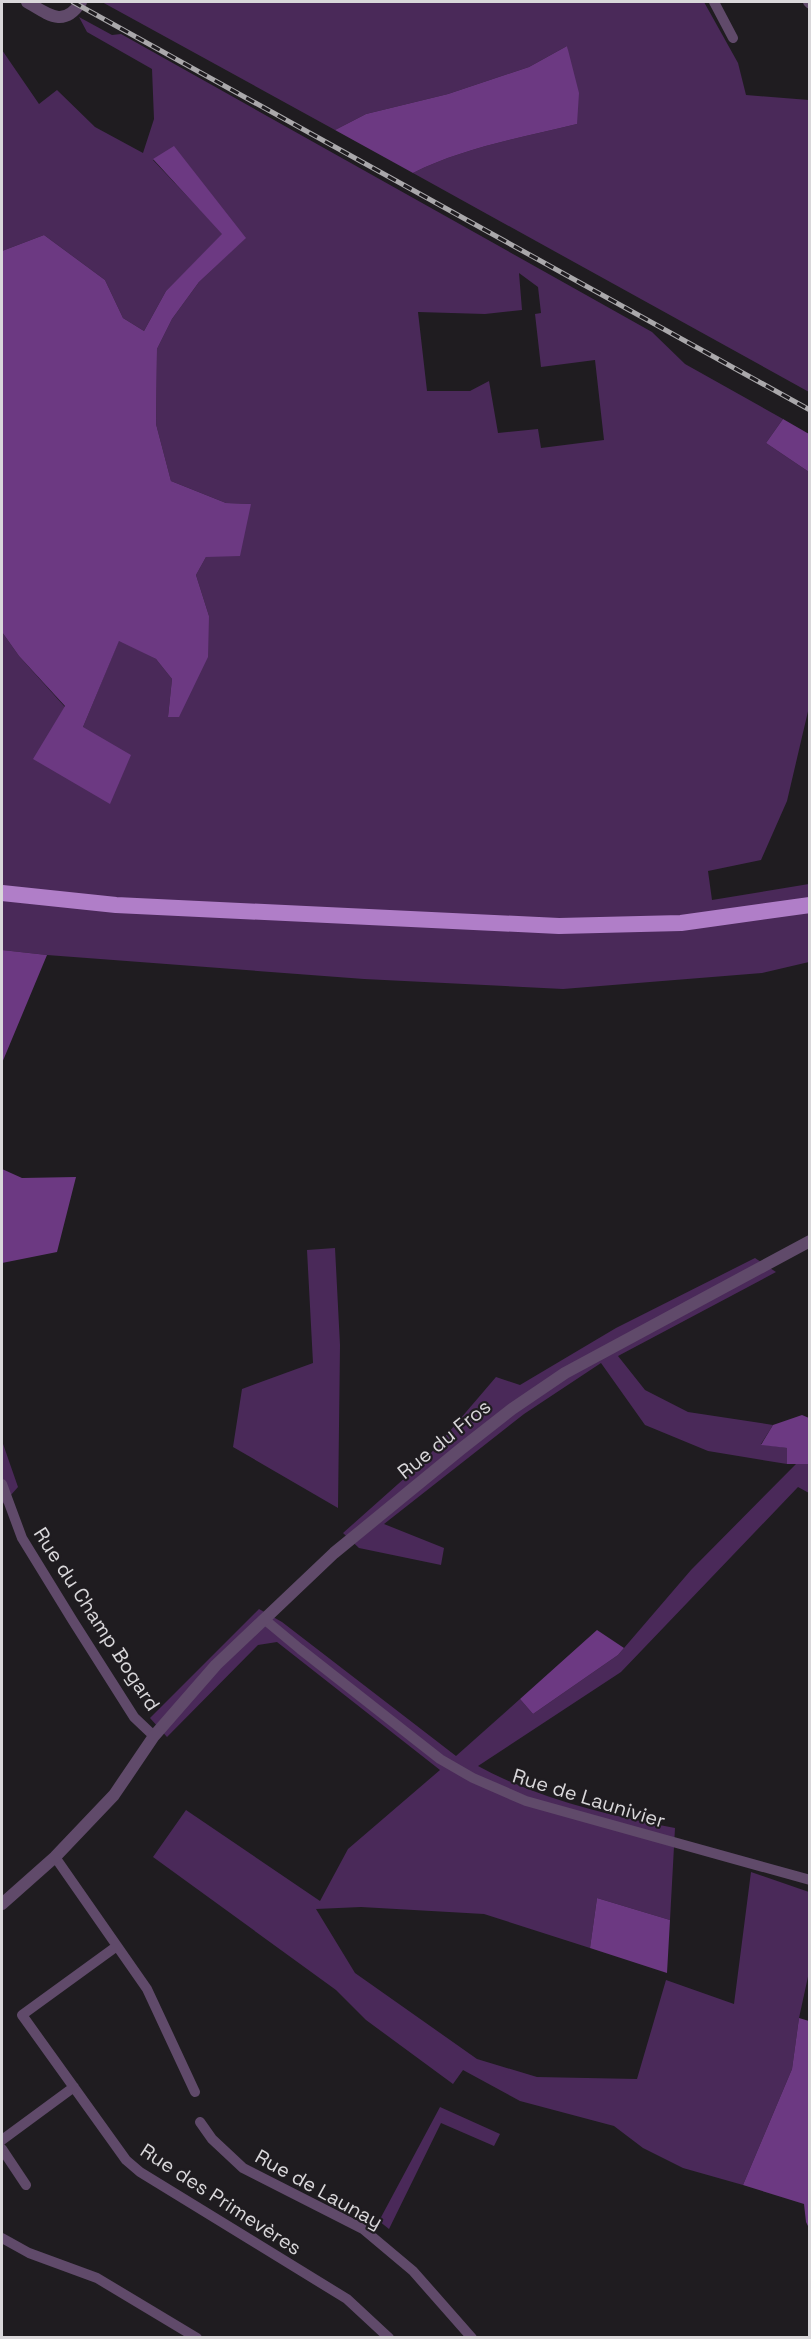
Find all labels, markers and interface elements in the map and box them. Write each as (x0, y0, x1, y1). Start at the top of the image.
street label: Rue du Fros (392, 1393, 496, 1485)
street label: Rue du Champ Bogard (28, 1522, 166, 1716)
street label: Rue de Launivier (509, 1762, 669, 1834)
street label: Rue des Primevères (135, 2137, 307, 2261)
street label: Rue de Launay (251, 2143, 387, 2235)

